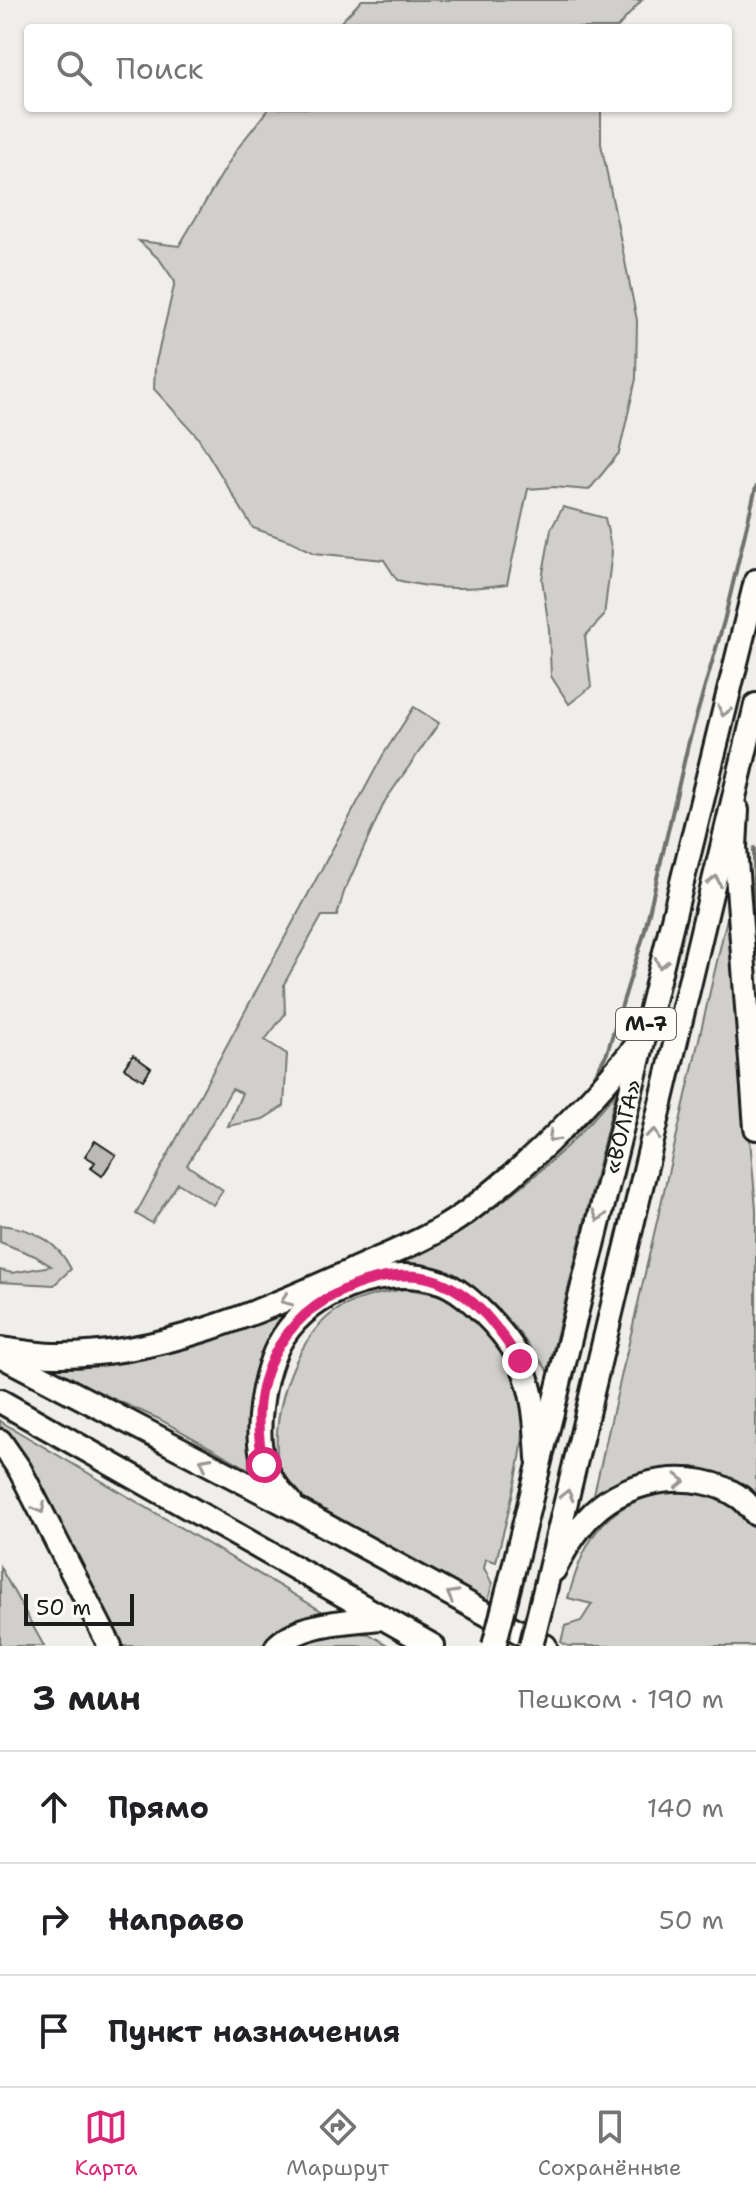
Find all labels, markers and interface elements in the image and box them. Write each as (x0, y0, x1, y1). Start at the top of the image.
search box (24, 24, 732, 112)
icon: search (52, 46, 96, 90)
text: Поиск (116, 48, 204, 89)
one-way arrow (716, 704, 733, 717)
one-way arrow (705, 874, 722, 888)
one-way arrow (654, 956, 671, 970)
road number: М-7 (616, 1008, 676, 1040)
street label: «ВОЛГА» (597, 1076, 648, 1176)
one-way arrow (645, 1127, 662, 1141)
one-way arrow (548, 1128, 562, 1142)
one-way arrow (592, 1208, 609, 1222)
one-way arrow (280, 1290, 294, 1306)
route end (502, 1343, 538, 1379)
route start (246, 1447, 282, 1483)
one-way arrow (199, 1456, 213, 1471)
one-way arrow (674, 1472, 687, 1490)
one-way arrow (557, 1489, 574, 1502)
one-way arrow (30, 1500, 45, 1515)
one-way arrow (446, 1589, 461, 1605)
scale bar (24, 1590, 134, 1626)
text: 50 m (36, 1593, 91, 1622)
text: 3 мин (32, 1675, 141, 1721)
text: Пешком · 190 m (518, 1681, 724, 1716)
icon: ahead (32, 1785, 76, 1829)
text: Прямо (108, 1787, 209, 1828)
text: 140 m (647, 1790, 724, 1825)
icon: right (32, 1897, 76, 1941)
text: Направо (108, 1899, 244, 1940)
text: 50 m (659, 1902, 724, 1937)
icon: arrive (32, 2009, 76, 2053)
text: Пункт назначения (108, 2011, 400, 2052)
tab: Карта (74, 2105, 137, 2182)
tab: Маршрут (286, 2105, 389, 2182)
tab: Сохранённые (538, 2105, 682, 2182)

